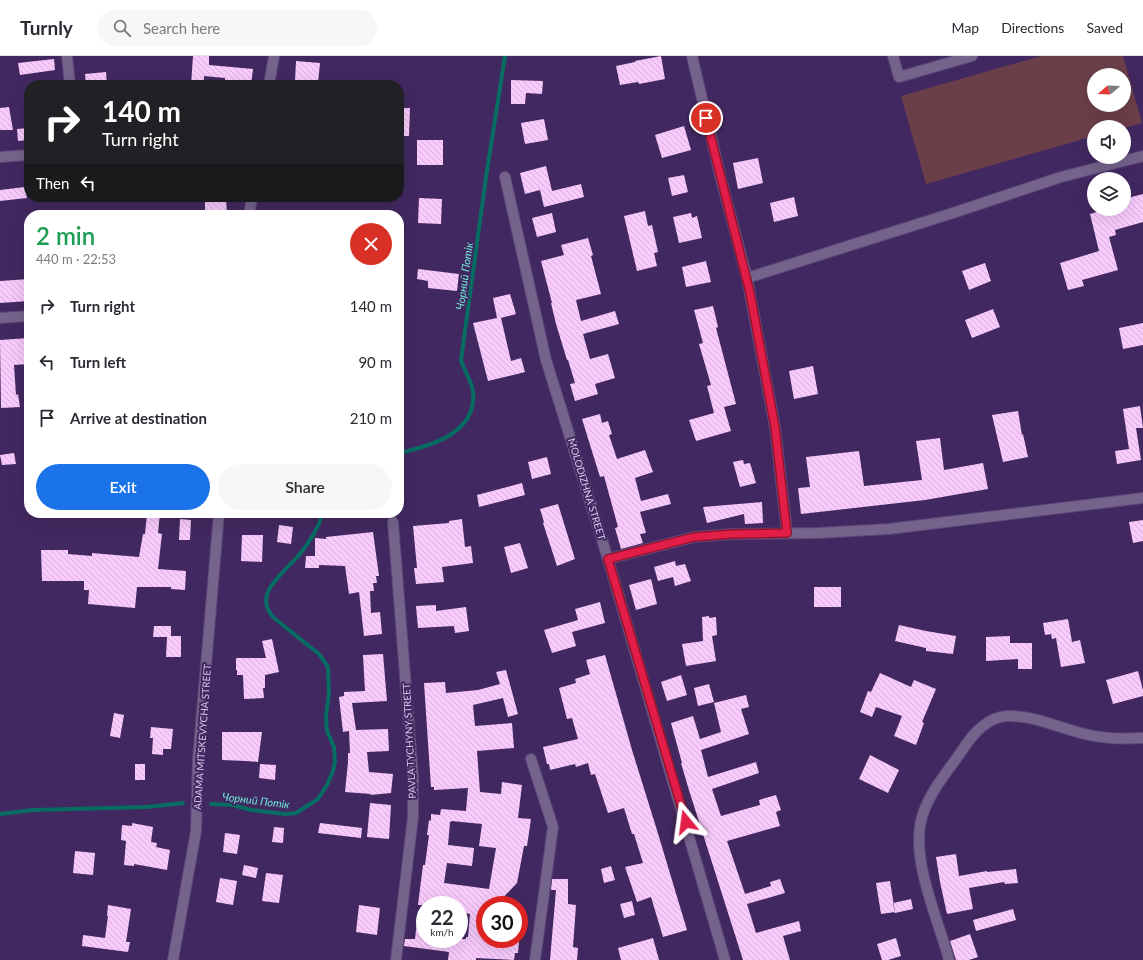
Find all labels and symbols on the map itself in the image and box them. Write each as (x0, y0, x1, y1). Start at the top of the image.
north arrow (1087, 68, 1131, 112)
pin (689, 101, 723, 135)
water label: Чорний Потік (453, 241, 475, 310)
street label: MOLODIZHNA STREET (566, 437, 608, 541)
street label: ADAMA MITSKEVYCHA STREET (191, 664, 213, 810)
street label: PAVLA TYCHYNY STREET (400, 683, 418, 799)
water label: Чорний Потік (222, 789, 291, 811)
position arrow (665, 801, 707, 843)
speed limit sign: 30 (476, 896, 528, 948)

